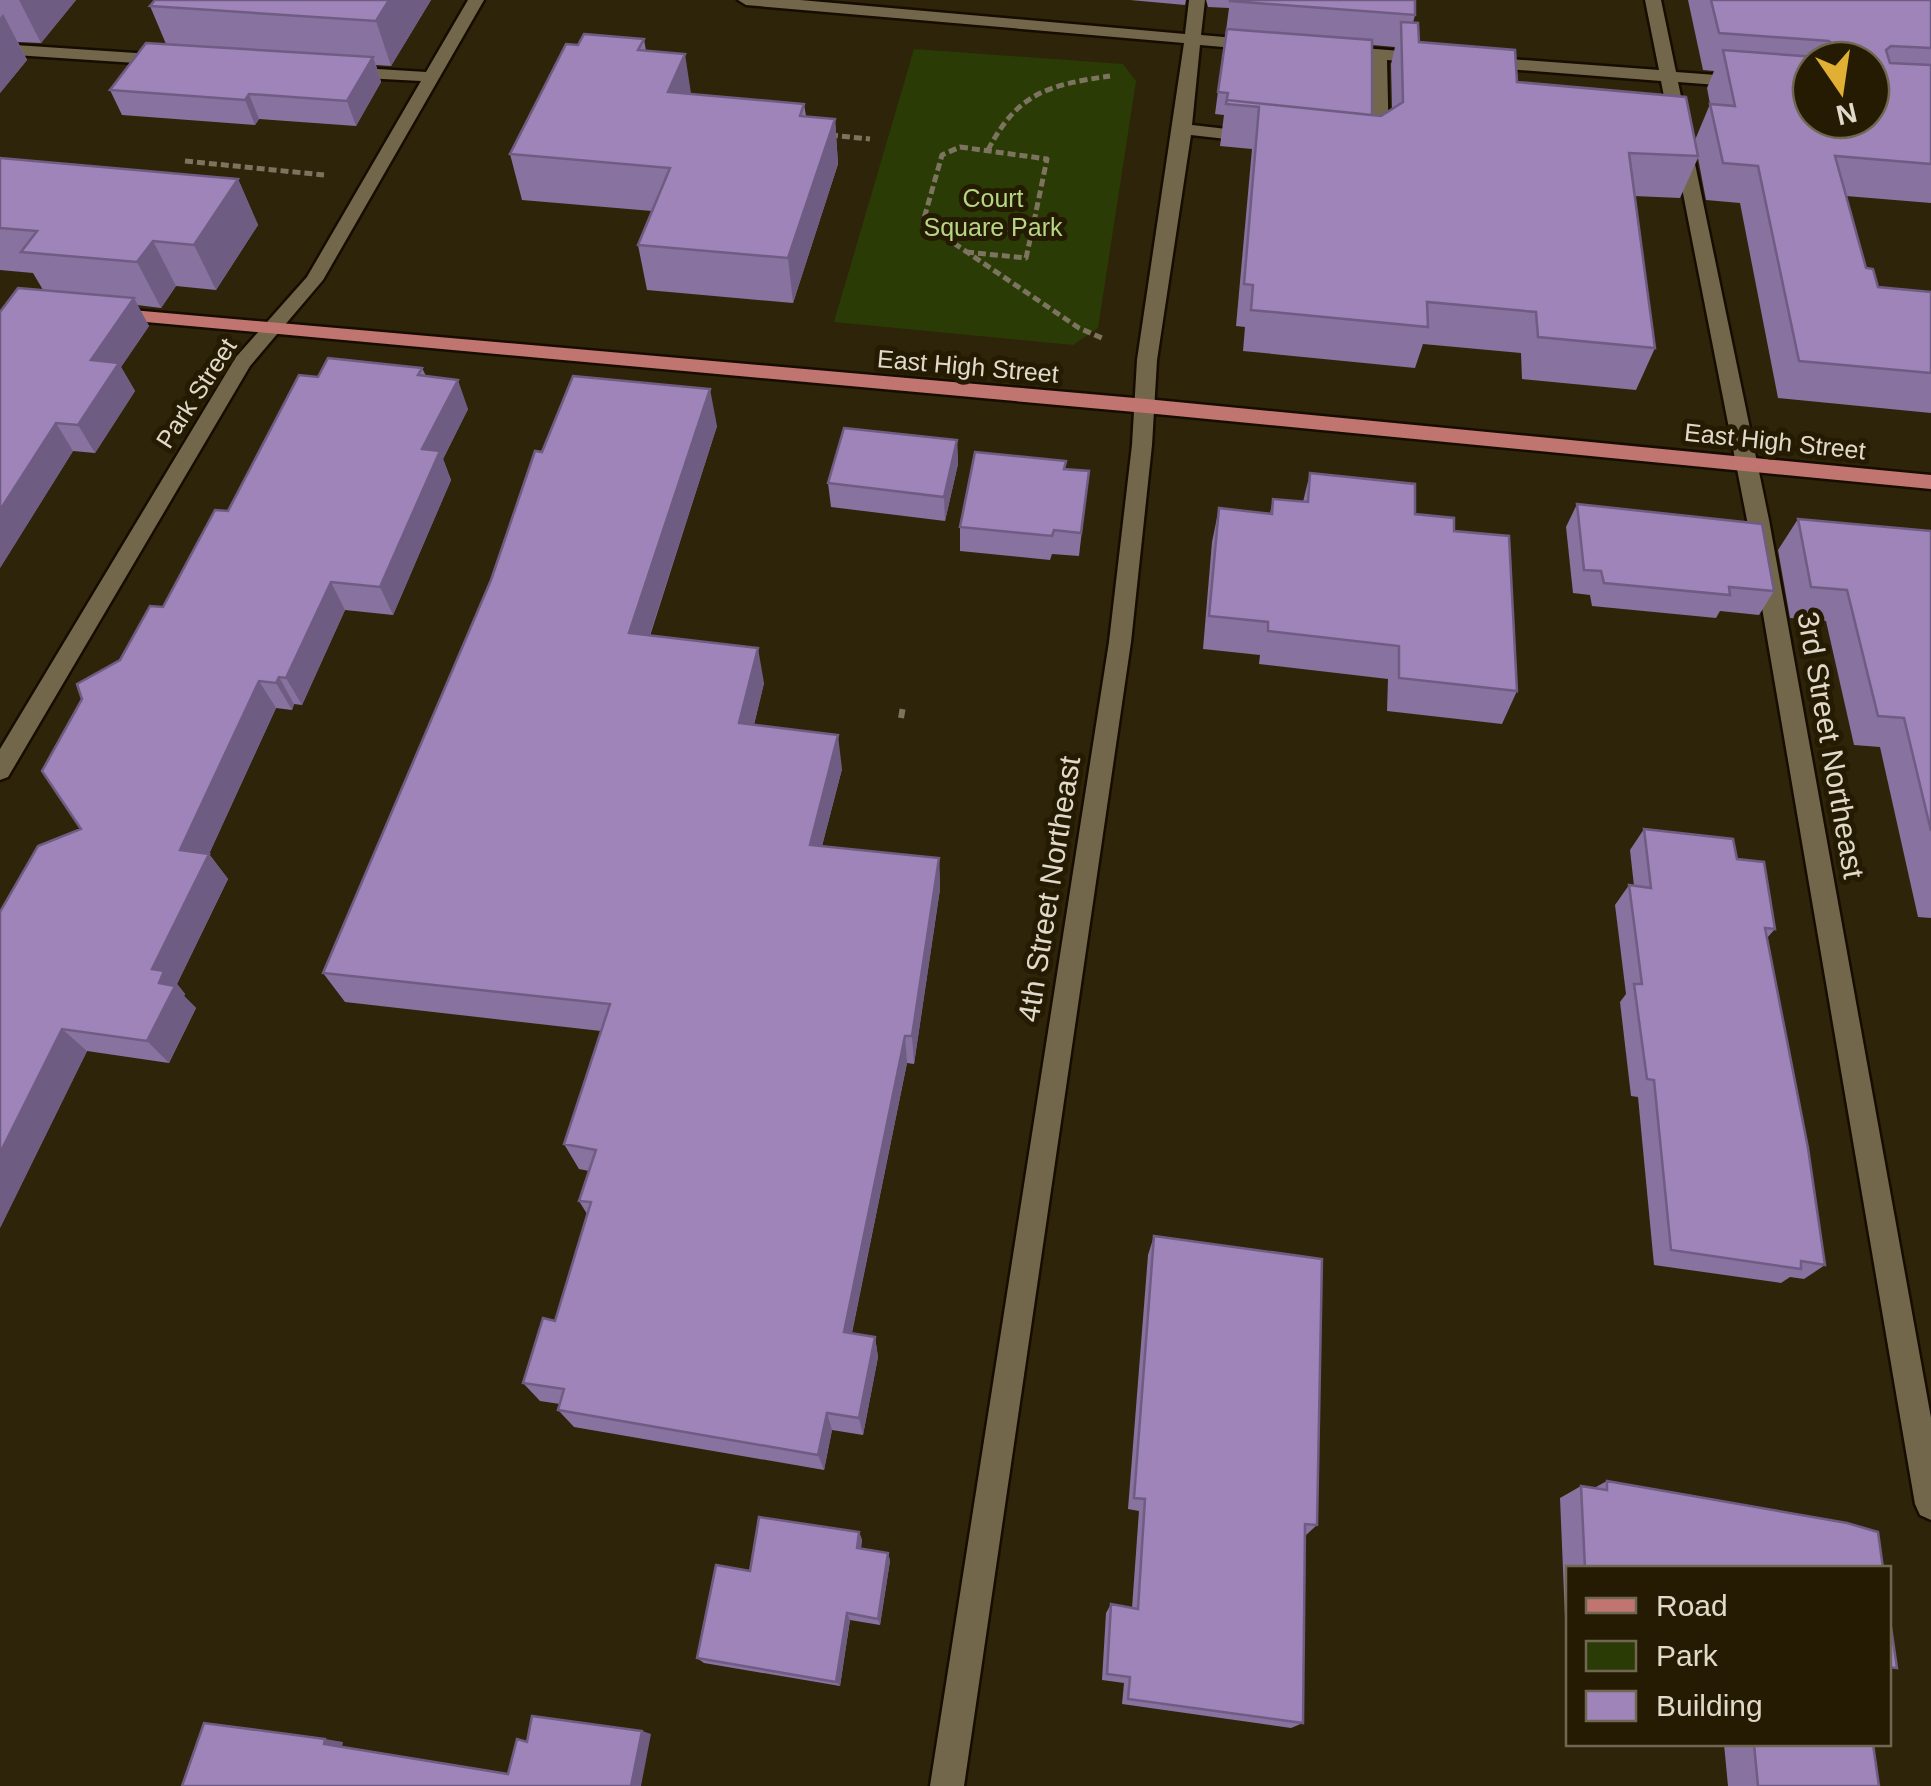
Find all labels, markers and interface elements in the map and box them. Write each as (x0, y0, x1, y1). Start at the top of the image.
north arrow (1791, 40, 1891, 140)
text: N (1833, 96, 1860, 131)
park label: Court Square Park (924, 184, 1063, 241)
street label: Park Street (150, 333, 242, 453)
street label: East High Street (876, 344, 1060, 388)
street label: East High Street (1683, 418, 1867, 464)
street label: 3rd Street Northeast (1791, 609, 1871, 882)
street label: 4th Street Northeast (1012, 753, 1086, 1024)
legend (1566, 1566, 1891, 1746)
text: Road (1656, 1589, 1728, 1622)
text: Park (1656, 1639, 1719, 1672)
text: Building (1656, 1689, 1763, 1722)

